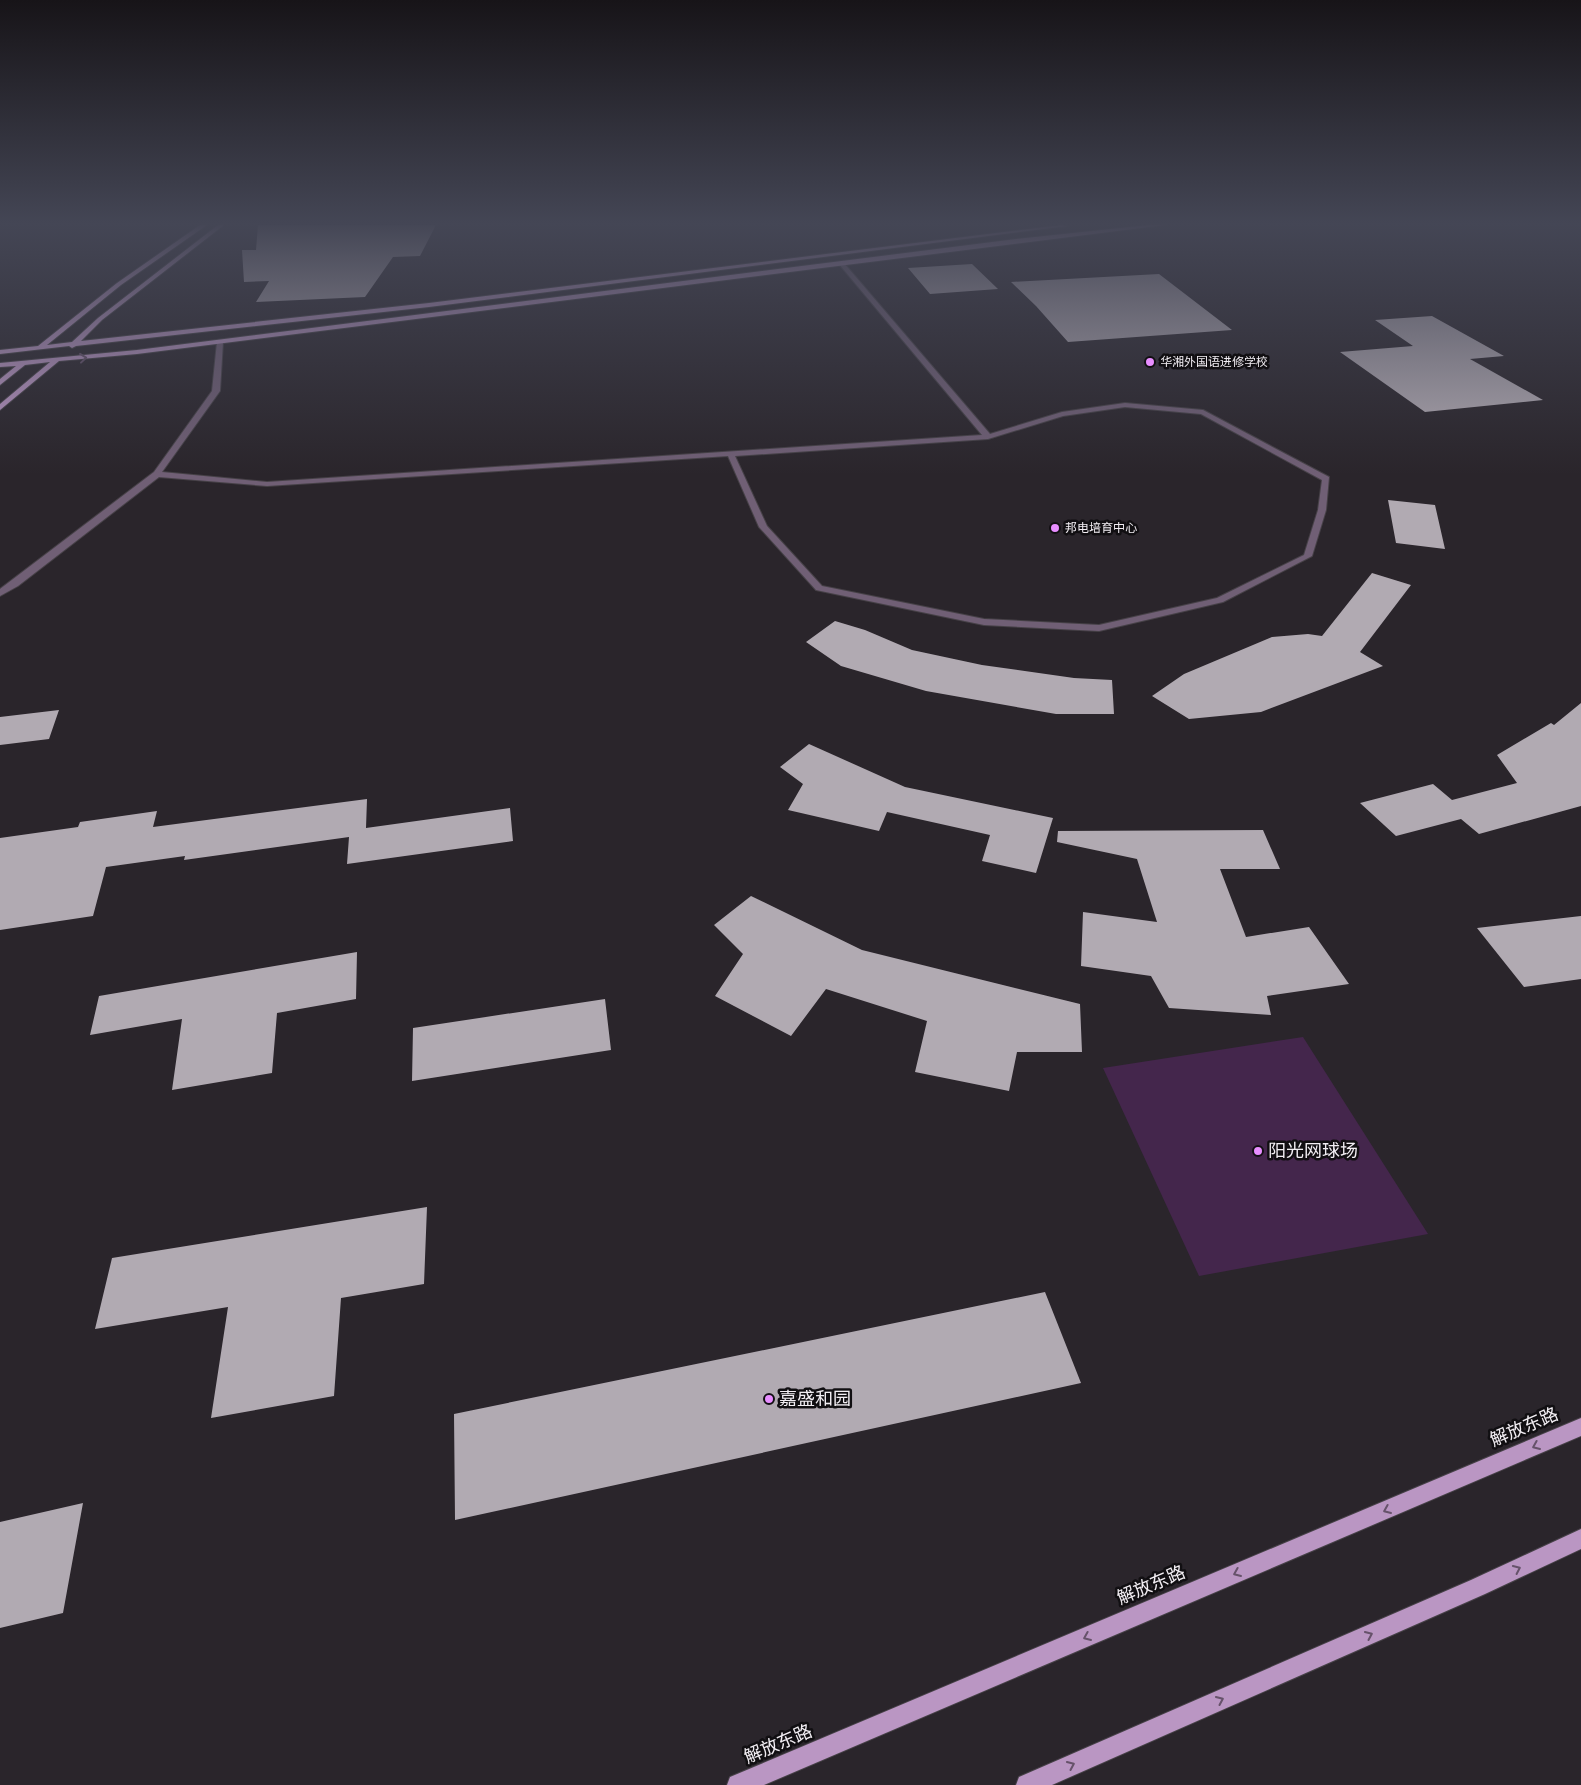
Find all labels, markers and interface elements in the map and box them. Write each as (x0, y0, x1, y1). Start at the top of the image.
one-way arrow (80, 353, 88, 364)
place label: 华湘外国语进修学校 (1160, 355, 1268, 369)
marker: 华湘外国语进修学校 (1144, 356, 1156, 368)
place label: 邦电培育中心 (1065, 521, 1137, 535)
marker: 邦电培育中心 (1049, 522, 1061, 534)
place label: 阳光网球场 (1268, 1140, 1358, 1161)
marker: 阳光网球场 (1252, 1145, 1264, 1157)
place label: 嘉盛和园 (779, 1388, 851, 1409)
marker: 嘉盛和园 (763, 1393, 775, 1405)
street label: 解放东路 (1487, 1403, 1561, 1450)
one-way arrow (1532, 1440, 1541, 1450)
one-way arrow (1383, 1503, 1392, 1514)
street label: 解放东路 (1114, 1561, 1188, 1608)
one-way arrow (1512, 1564, 1521, 1575)
one-way arrow (1233, 1567, 1242, 1578)
one-way arrow (1083, 1630, 1092, 1641)
one-way arrow (1364, 1630, 1373, 1641)
one-way arrow (1215, 1696, 1224, 1707)
street label: 解放东路 (741, 1720, 815, 1767)
one-way arrow (1066, 1761, 1075, 1772)

